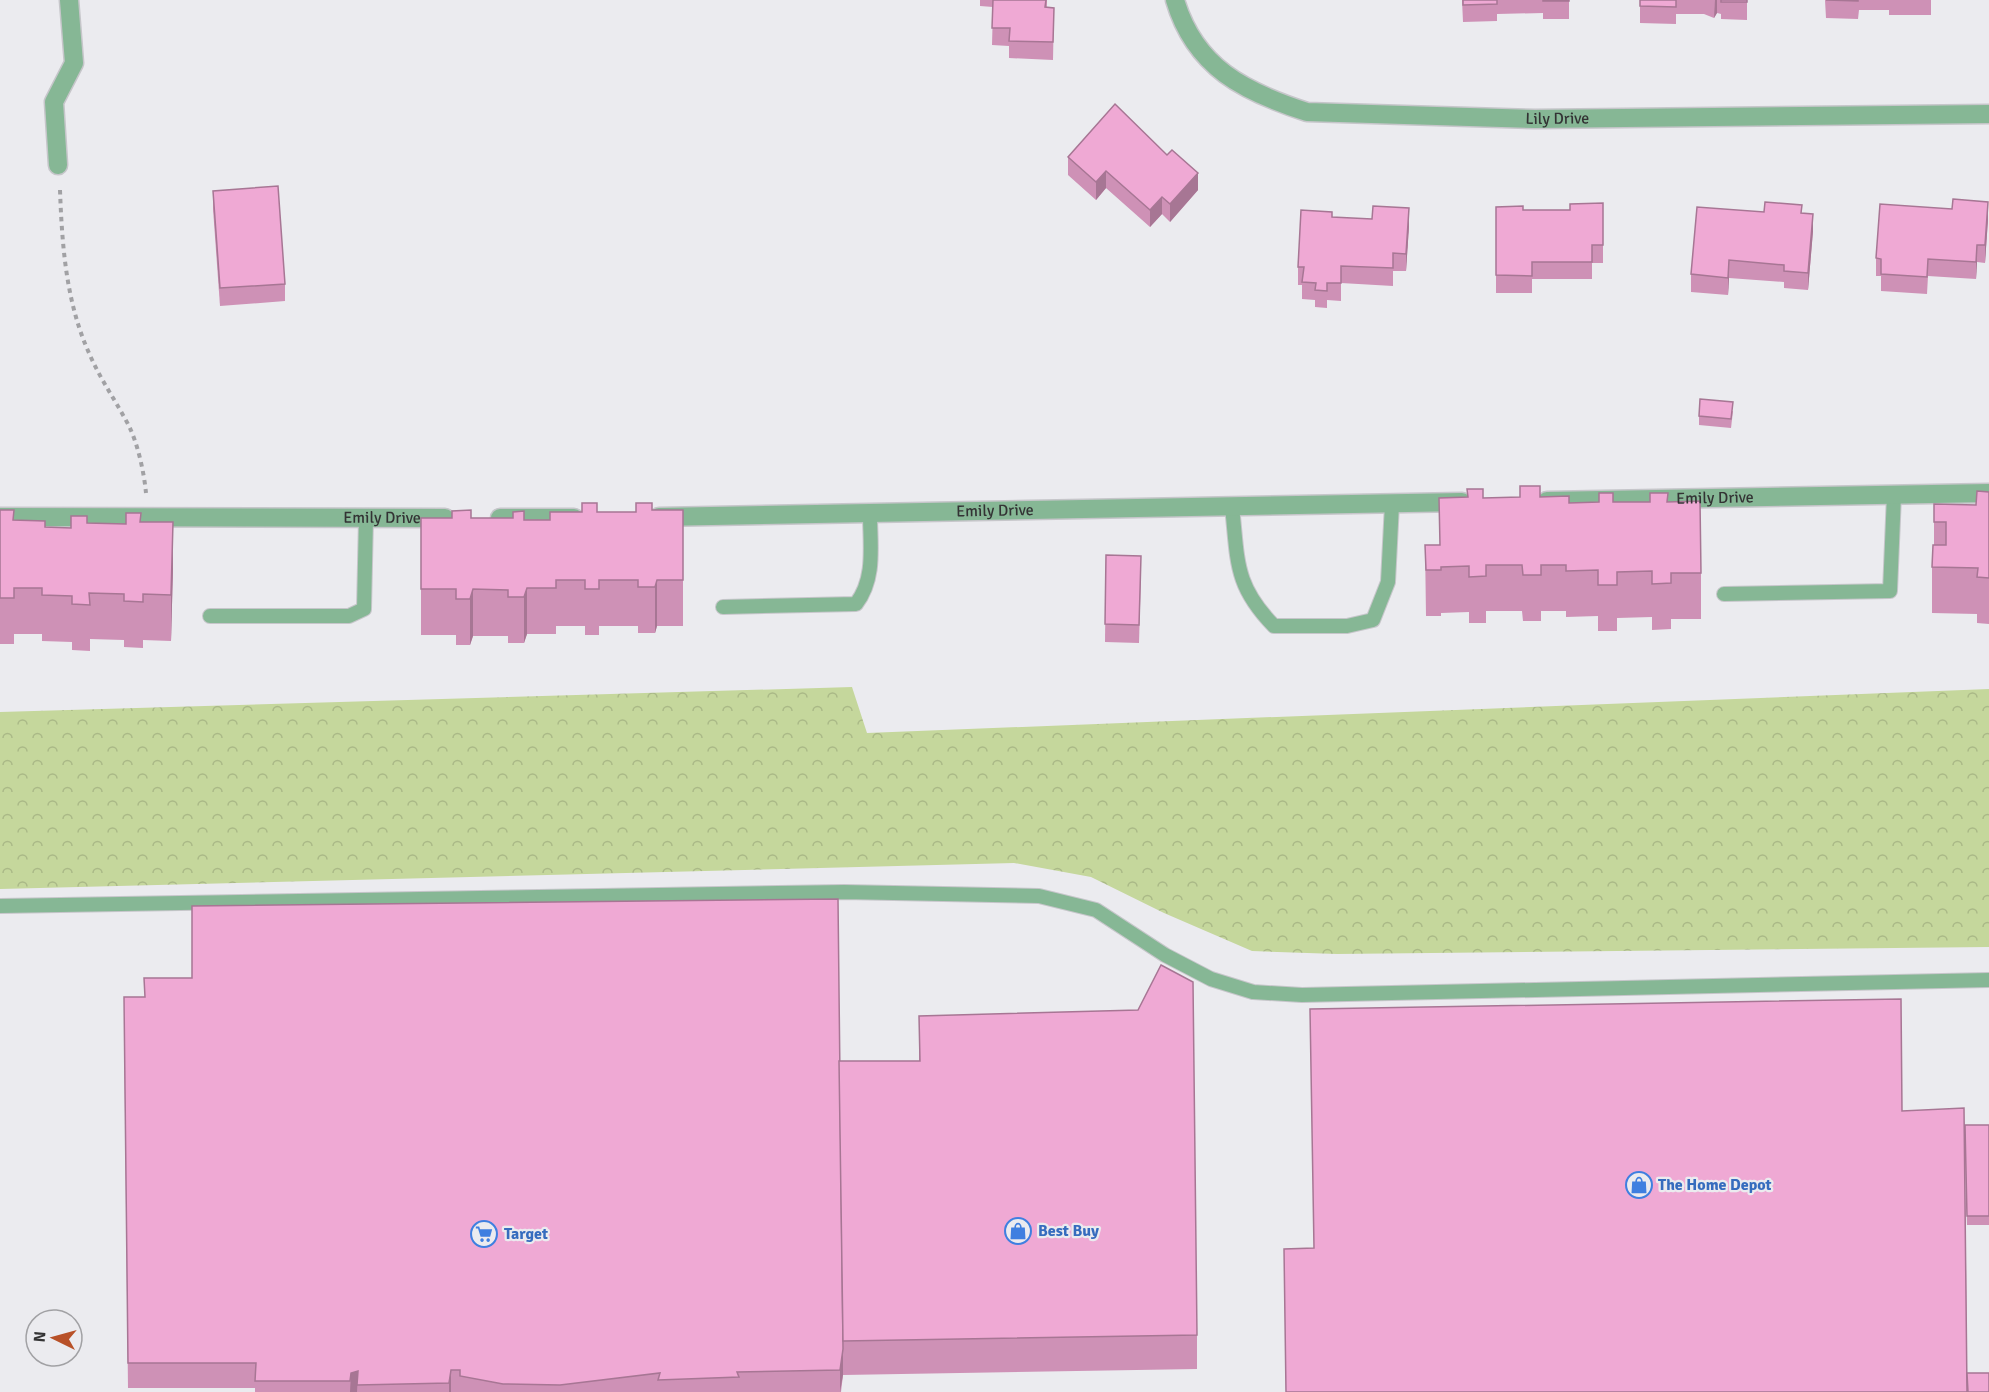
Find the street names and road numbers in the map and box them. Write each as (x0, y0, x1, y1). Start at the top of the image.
street label: Lily Drive (1525, 108, 1589, 129)
street label: Emily Drive (1676, 487, 1754, 509)
street label: Emily Drive (956, 500, 1034, 521)
street label: Emily Drive (343, 508, 421, 528)

